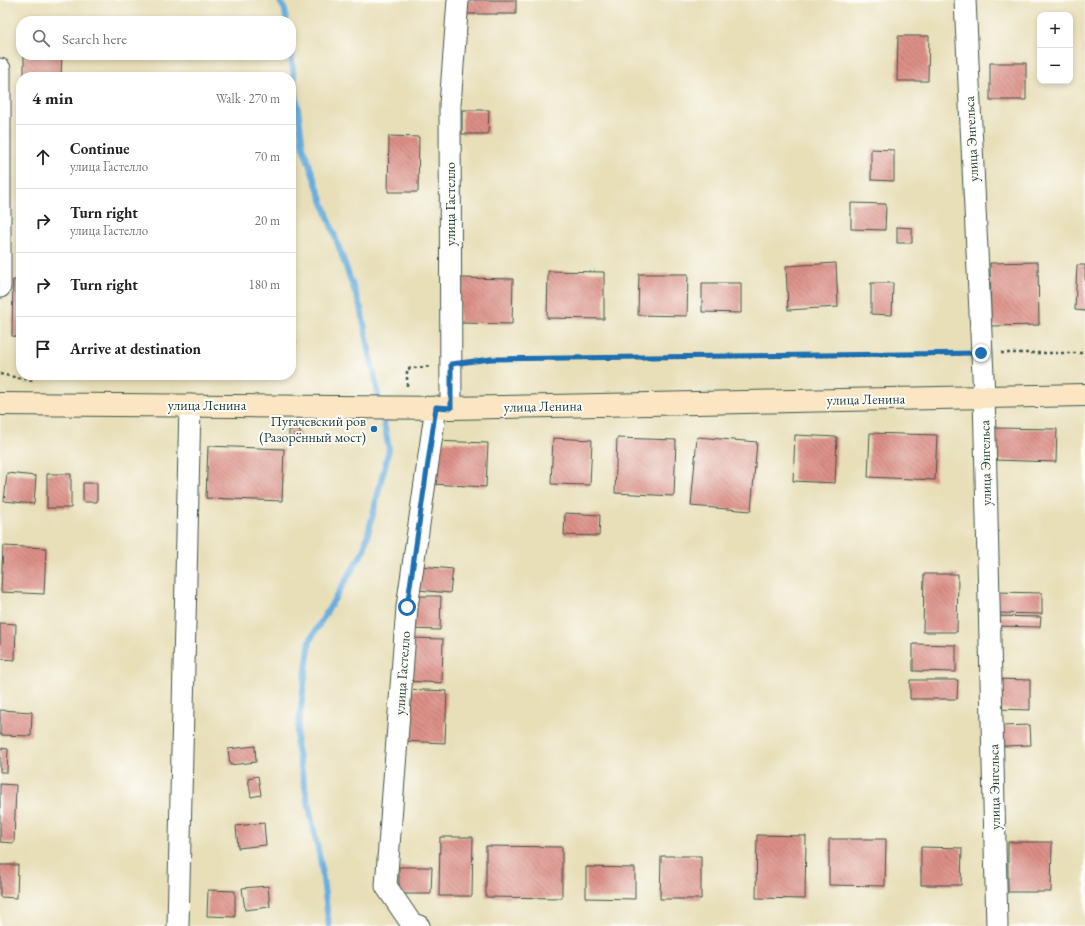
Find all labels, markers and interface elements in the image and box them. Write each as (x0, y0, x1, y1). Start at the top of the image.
map controls (1037, 12, 1073, 84)
button: + (1037, 12, 1073, 48)
search box (16, 16, 296, 60)
icon: search (30, 27, 52, 49)
text: Search here (62, 29, 127, 48)
button: − (1037, 48, 1073, 84)
text: 4 min (32, 87, 73, 109)
text: Walk · 270 m (216, 90, 280, 107)
street label: улица Энгельса (960, 95, 982, 182)
text: Continue (70, 139, 130, 158)
icon: ahead (32, 146, 54, 168)
text: 70 m (255, 148, 280, 165)
text: улица Гастелло (70, 158, 148, 175)
street label: улица Гастелло (441, 162, 459, 246)
text: Turn right (70, 203, 138, 222)
icon: right (32, 210, 54, 232)
text: 20 m (255, 212, 280, 229)
text: улица Гастелло (70, 222, 148, 239)
icon: right (32, 274, 54, 296)
text: Turn right (70, 275, 138, 294)
text: 180 m (249, 276, 280, 293)
icon: arrive (32, 338, 54, 360)
text: Arrive at destination (70, 339, 201, 358)
route end (972, 344, 990, 362)
street label: улица Ленина (827, 389, 906, 409)
street label: улица Ленина (168, 396, 247, 414)
street label: улица Ленина (504, 396, 583, 416)
place label: Пугачевский ров (Разорённый мост) (259, 412, 366, 446)
street label: улица Энгельса (975, 420, 995, 506)
marker: Пугачевский ров (Разорённый мост) (369, 424, 379, 434)
route start (398, 598, 416, 616)
street label: улица Гастелло (390, 630, 414, 716)
street label: улица Энгельса (984, 744, 1004, 830)

